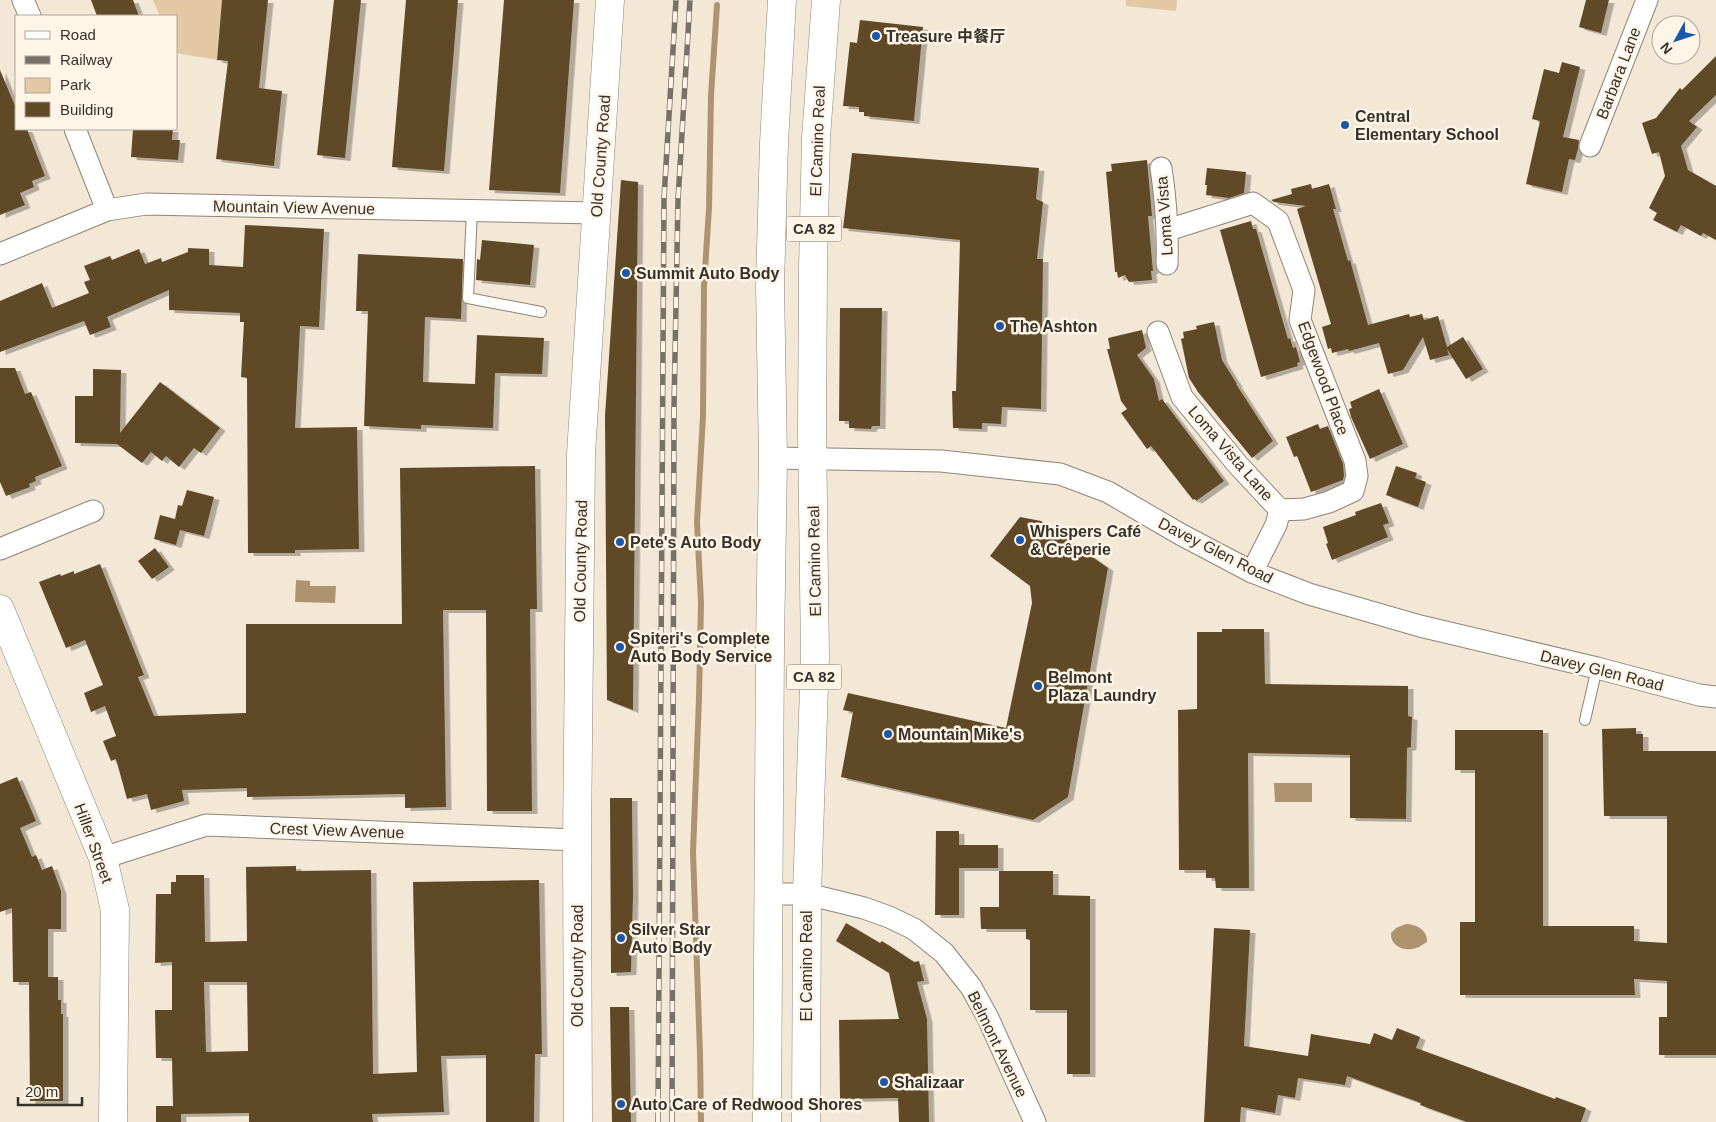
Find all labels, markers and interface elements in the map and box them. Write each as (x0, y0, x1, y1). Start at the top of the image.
legend (15, 15, 178, 130)
north arrow (1651, 15, 1701, 65)
street label: Barbara Lane (1593, 25, 1644, 121)
text: Road (60, 26, 96, 43)
place label: Treasure 中餐厅 (886, 28, 1005, 45)
marker: Treasure 中餐厅 (870, 30, 882, 42)
text: N (1657, 39, 1675, 57)
text: Railway (60, 51, 113, 68)
text: Park (60, 76, 91, 93)
street label: El Camino Real (807, 85, 828, 197)
street label: Old County Road (588, 94, 613, 218)
text: Building (60, 101, 113, 118)
place label: Central Elementary School (1355, 108, 1499, 143)
marker: Central Elementary School (1339, 119, 1351, 131)
street label: Loma Vista (1153, 175, 1176, 256)
street label: Mountain View Avenue (213, 198, 375, 217)
road number: CA 82 (786, 216, 842, 242)
place label: Summit Auto Body (636, 265, 780, 282)
marker: Summit Auto Body (620, 267, 632, 279)
place label: The Ashton (1010, 318, 1097, 335)
street label: Edgewood Place (1295, 319, 1352, 438)
marker: The Ashton (994, 320, 1006, 332)
street label: Loma Vista Lane (1185, 403, 1276, 504)
street label: Old County Road (571, 500, 590, 623)
street label: El Camino Real (805, 505, 824, 617)
street label: Davey Glen Road (1156, 514, 1276, 587)
place label: Whispers Café & Crêperie (1030, 523, 1141, 558)
place label: Pete's Auto Body (630, 534, 761, 551)
marker: Whispers Café & Crêperie (1014, 534, 1026, 546)
marker: Pete's Auto Body (614, 536, 626, 548)
place label: Spiteri's Complete Auto Body Service (630, 630, 772, 665)
marker: Spiteri's Complete Auto Body Service (614, 641, 626, 653)
street label: Davey Glen Road (1539, 647, 1665, 694)
road number: CA 82 (786, 664, 842, 690)
place label: Belmont Plaza Laundry (1048, 669, 1157, 704)
marker: Belmont Plaza Laundry (1032, 680, 1044, 692)
place label: Mountain Mike's (898, 726, 1022, 743)
marker: Mountain Mike's (882, 728, 894, 740)
street label: Hiller Street (71, 801, 116, 886)
street label: Crest View Avenue (269, 820, 405, 841)
street label: Old County Road (569, 905, 586, 1027)
street label: El Camino Real (798, 910, 815, 1022)
place label: Silver Star Auto Body (631, 921, 712, 956)
marker: Silver Star Auto Body (615, 932, 627, 944)
street label: Belmont Avenue (964, 988, 1031, 1100)
scale bar (18, 1074, 81, 1106)
place label: Shalizaar (894, 1074, 964, 1091)
marker: Shalizaar (878, 1076, 890, 1088)
text: 20 m (25, 1083, 58, 1100)
place label: Auto Care of Redwood Shores (631, 1096, 862, 1113)
marker: Auto Care of Redwood Shores (615, 1098, 627, 1110)

